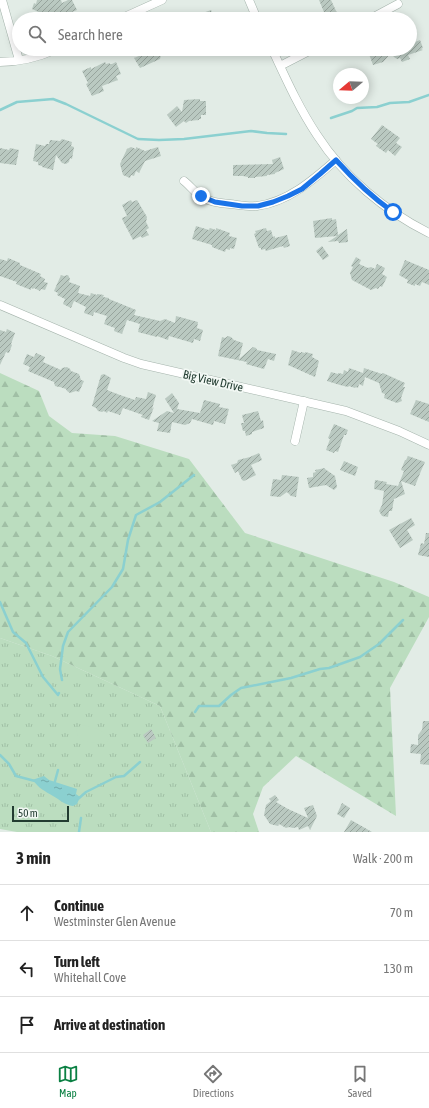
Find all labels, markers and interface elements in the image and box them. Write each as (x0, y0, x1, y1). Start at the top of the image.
search box (12, 12, 417, 56)
icon: search (26, 23, 48, 45)
text: Search here (58, 26, 123, 43)
north arrow (333, 68, 369, 104)
route end (192, 187, 210, 205)
route start (384, 203, 402, 221)
street label: Big View Drive (182, 367, 244, 395)
scale bar (12, 804, 69, 823)
text: 50 m (18, 807, 38, 819)
text: 3 min (16, 848, 51, 868)
text: Walk · 200 m (353, 851, 413, 866)
text: Continue (54, 897, 104, 914)
icon: ahead (16, 902, 38, 924)
text: 70 m (390, 905, 413, 920)
text: Westminster Glen Avenue (54, 914, 176, 929)
text: Turn left (54, 953, 100, 970)
icon: left (16, 958, 38, 980)
text: 130 m (384, 961, 413, 976)
text: Whitehall Cove (54, 970, 126, 985)
icon: arrive (16, 1014, 38, 1036)
text: Arrive at destination (54, 1016, 165, 1033)
tab: Map (57, 1063, 79, 1099)
tab: Directions (193, 1063, 234, 1099)
tab: Saved (348, 1063, 372, 1099)

